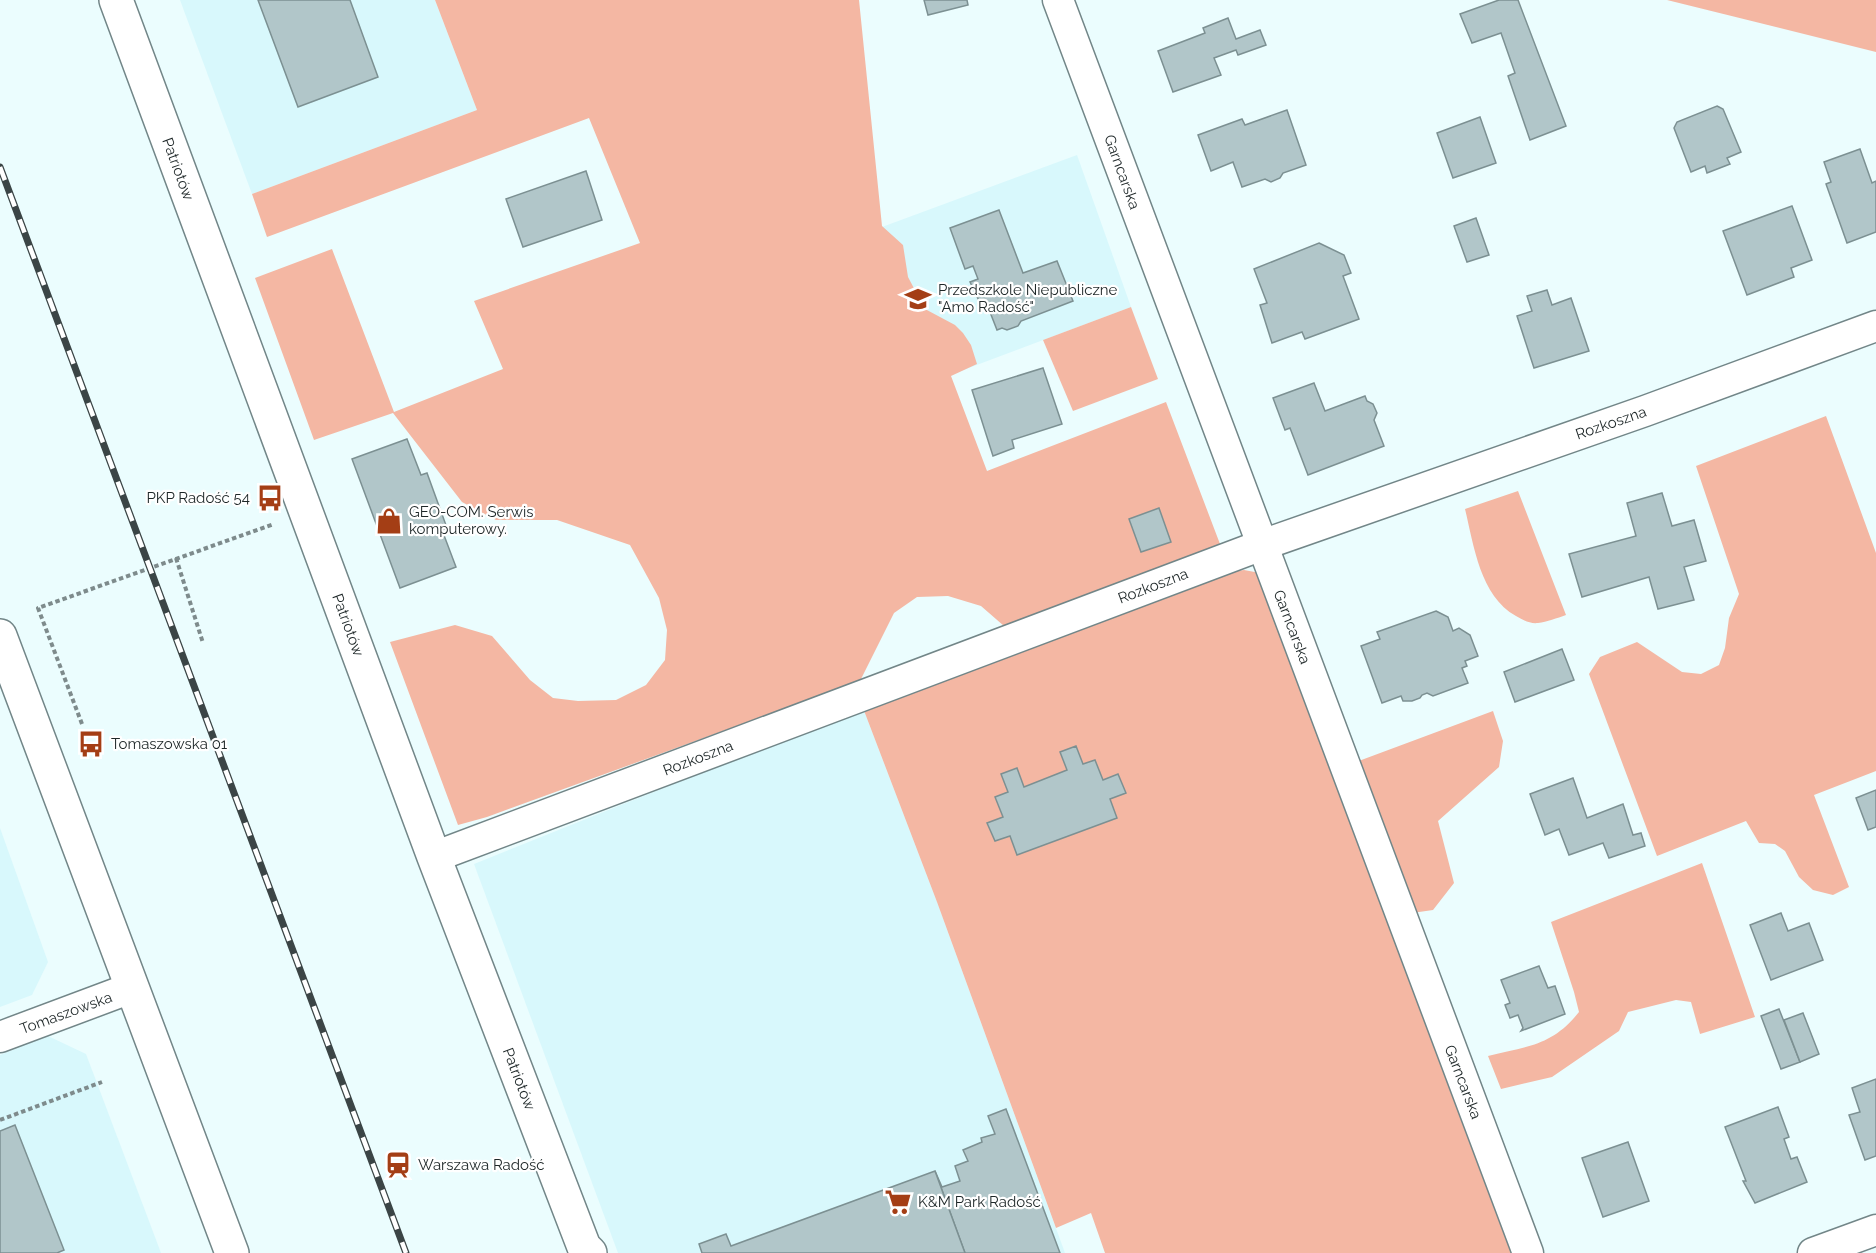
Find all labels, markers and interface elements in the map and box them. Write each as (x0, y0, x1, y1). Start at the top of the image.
street label: Garncarska (1100, 132, 1144, 212)
street label: Patriotów (158, 135, 198, 203)
place label: Przedszkole Niepubliczne "Amo Radość" (938, 281, 1118, 316)
school or university icon: Przedszkole Niepubliczne "Amo Radość" (903, 284, 933, 314)
street label: Rozkoszna (1573, 402, 1649, 444)
bus stop icon: PKP Radość 54 (255, 483, 285, 513)
place label: PKP Radość 54 (146, 489, 250, 507)
place label: GEO-COM. Serwis komputerowy. (409, 503, 533, 538)
shop icon: GEO-COM. Serwis komputerowy. (374, 506, 404, 536)
street label: Rozkoszna (1115, 564, 1191, 608)
street label: Garncarska (1270, 587, 1314, 667)
street label: Patriotów (328, 591, 368, 659)
bus stop icon: Tomaszowska 01 (76, 729, 106, 759)
place label: Tomaszowska 01 (111, 735, 228, 753)
street label: Rozkoszna (660, 736, 736, 780)
street label: Tomaszowska (17, 988, 115, 1038)
street label: Garncarska (1441, 1042, 1485, 1122)
street label: Patriotów (499, 1045, 539, 1113)
station icon: Warszawa Radość (383, 1150, 413, 1180)
place label: Warszawa Radość (418, 1156, 545, 1174)
supermarket icon: K&M Park Radość (883, 1187, 913, 1217)
place label: K&M Park Radość (918, 1193, 1041, 1211)

